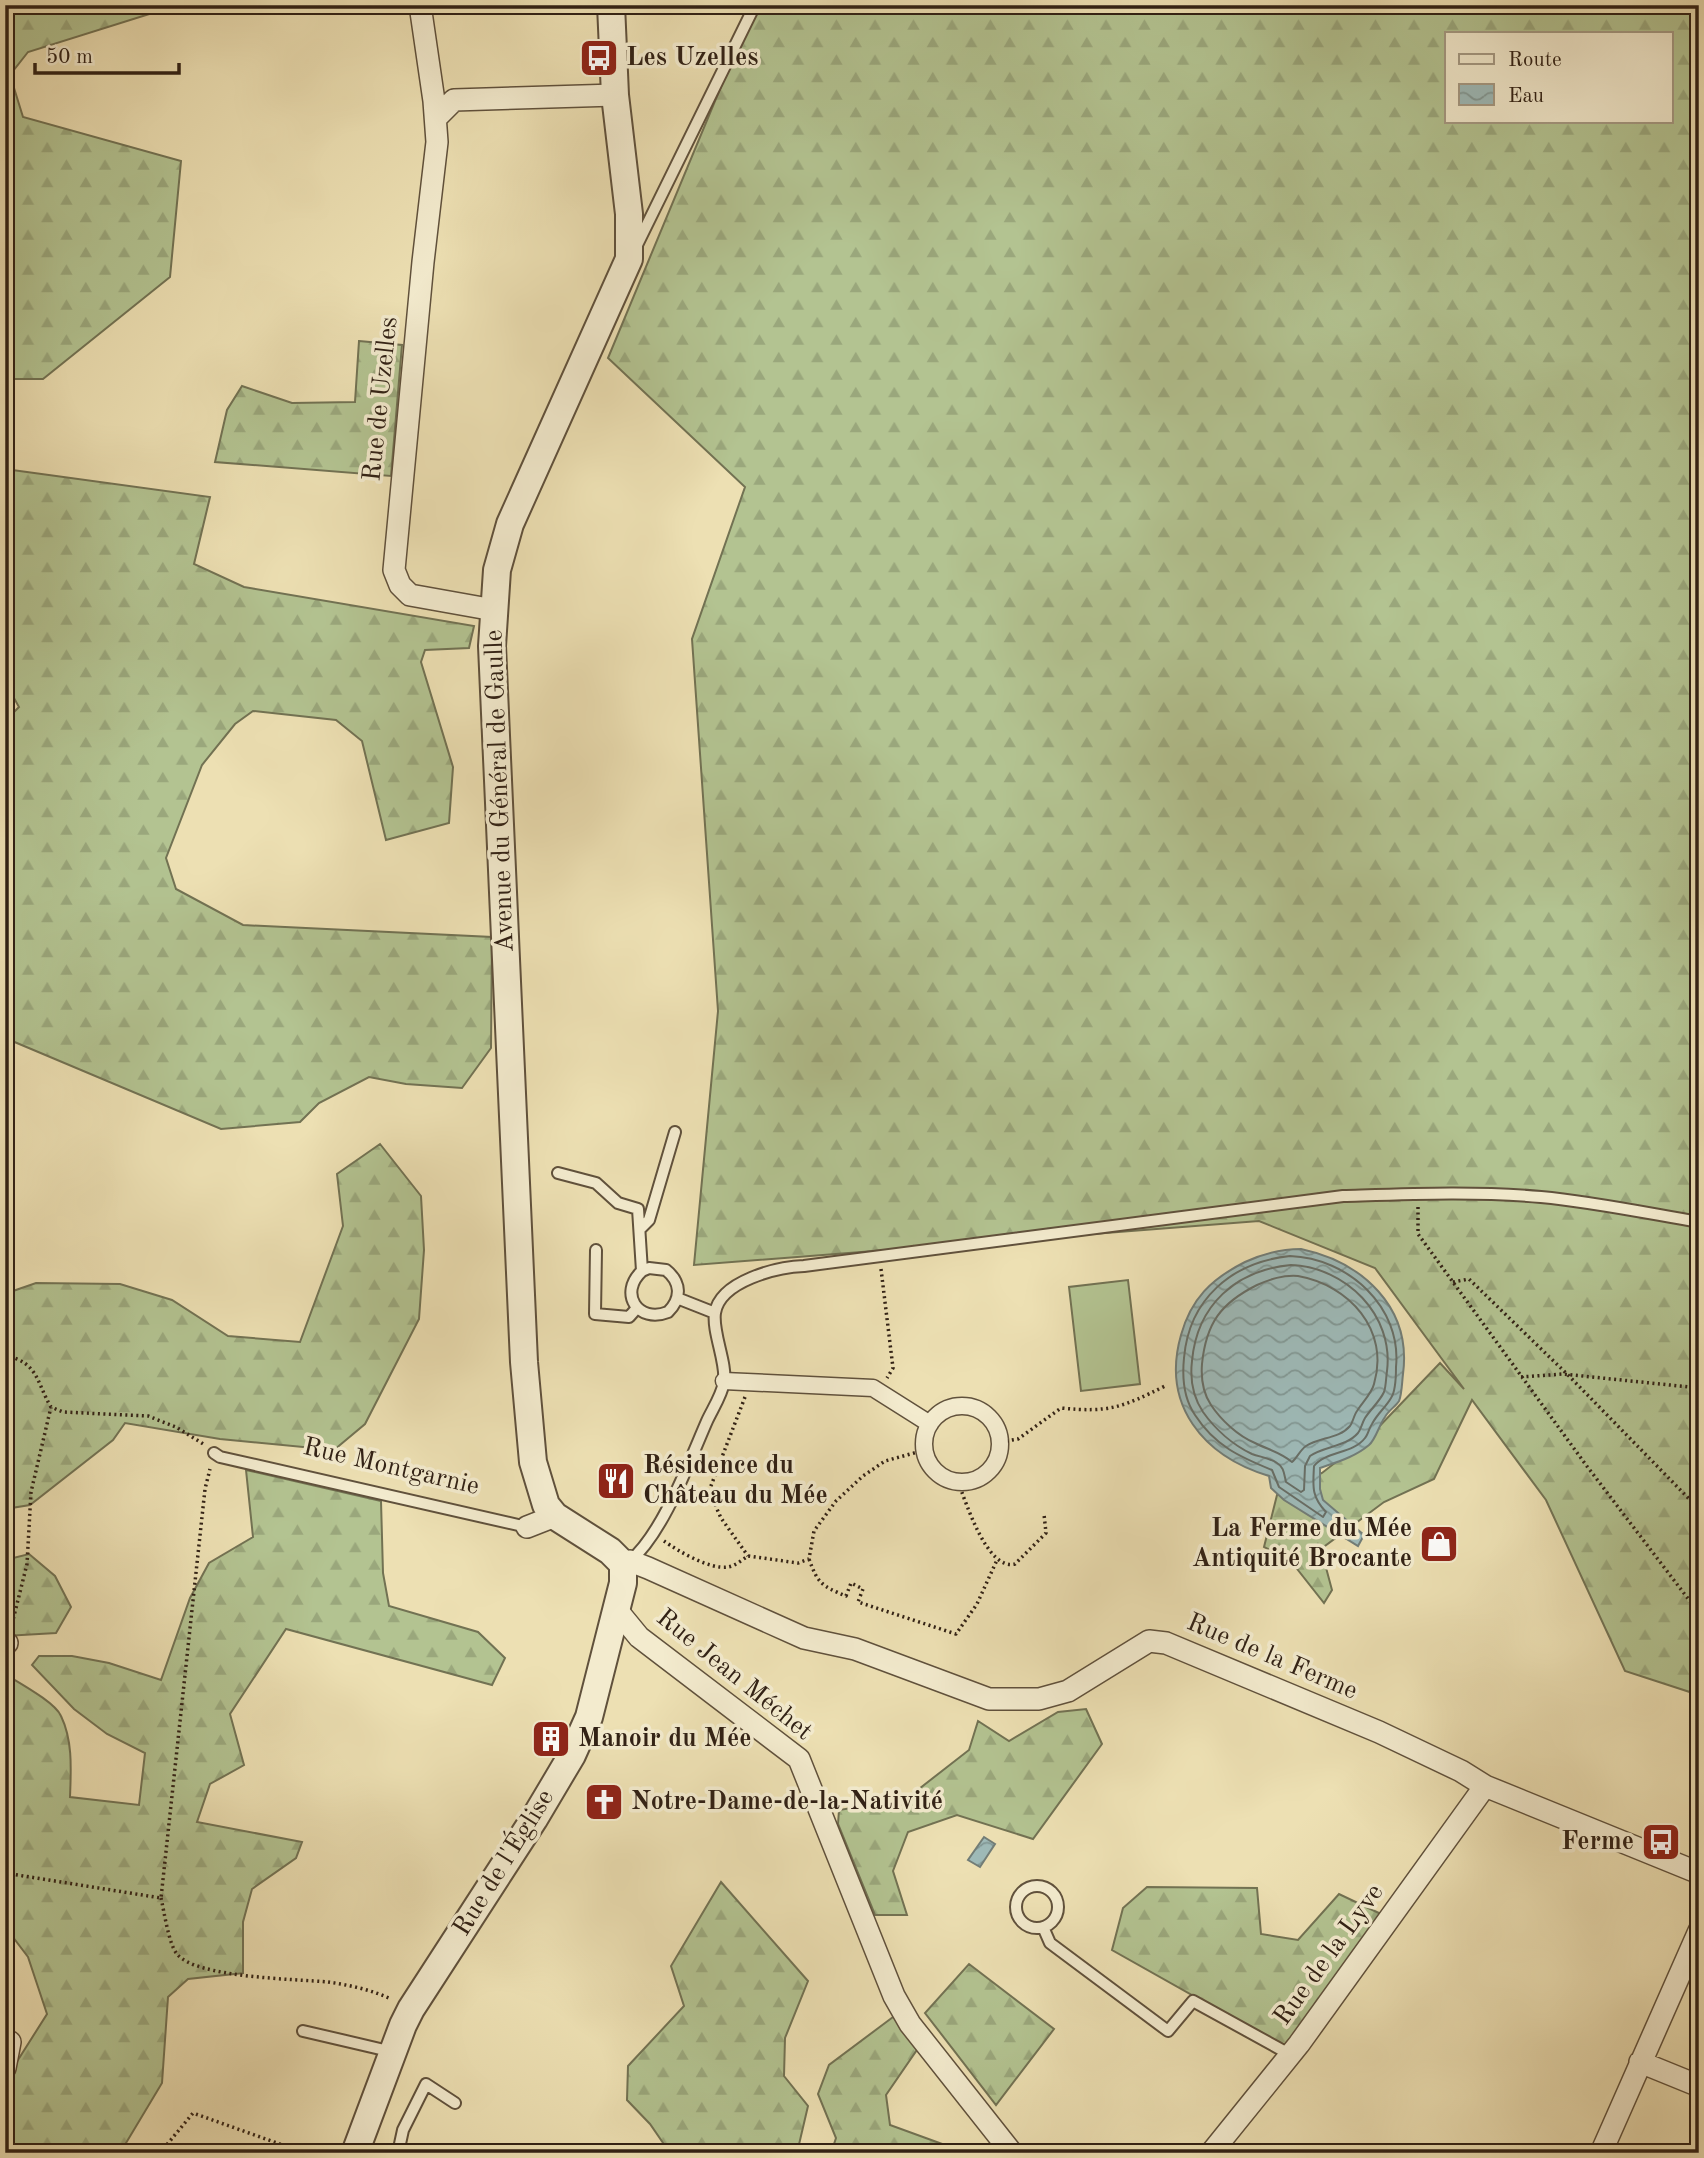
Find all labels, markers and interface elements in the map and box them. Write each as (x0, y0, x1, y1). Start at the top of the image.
scale bar (35, 32, 178, 76)
legend (1445, 32, 1672, 122)
bus stop icon: Les Uzelles (578, 37, 620, 79)
place label: Les Uzelles (626, 45, 759, 71)
text: 50 m (46, 47, 93, 68)
text: Route (1508, 50, 1562, 71)
text: Eau (1508, 86, 1544, 107)
street label: Rue de Uzelles (359, 315, 403, 483)
street label: Avenue du Général de Gaulle (481, 629, 519, 953)
street label: Rue Montgarnie (300, 1434, 482, 1500)
place label: Résidence du Château du Mée (643, 1453, 828, 1509)
restaurant icon: Résidence du Château du Mée (595, 1460, 637, 1502)
place label: La Ferme du Mée Antiquité Brocante (1192, 1516, 1412, 1572)
shop icon: La Ferme du Mée Antiquité Brocante (1418, 1523, 1460, 1565)
street label: Rue Jean Méchet (651, 1604, 817, 1746)
street label: Rue de la Ferme (1183, 1609, 1361, 1705)
building icon: Manoir du Mée (530, 1718, 572, 1760)
place label: Manoir du Mée (578, 1726, 751, 1752)
church icon: Notre-Dame-de-la-Nativité (583, 1781, 625, 1823)
street label: Rue de l'Église (445, 1783, 559, 1941)
place label: Notre-Dame-de-la-Nativité (631, 1789, 943, 1815)
bus stop icon: Ferme (1640, 1821, 1682, 1863)
place label: Ferme (1561, 1829, 1634, 1855)
street label: Rue de la Lyve (1269, 1880, 1389, 2030)

